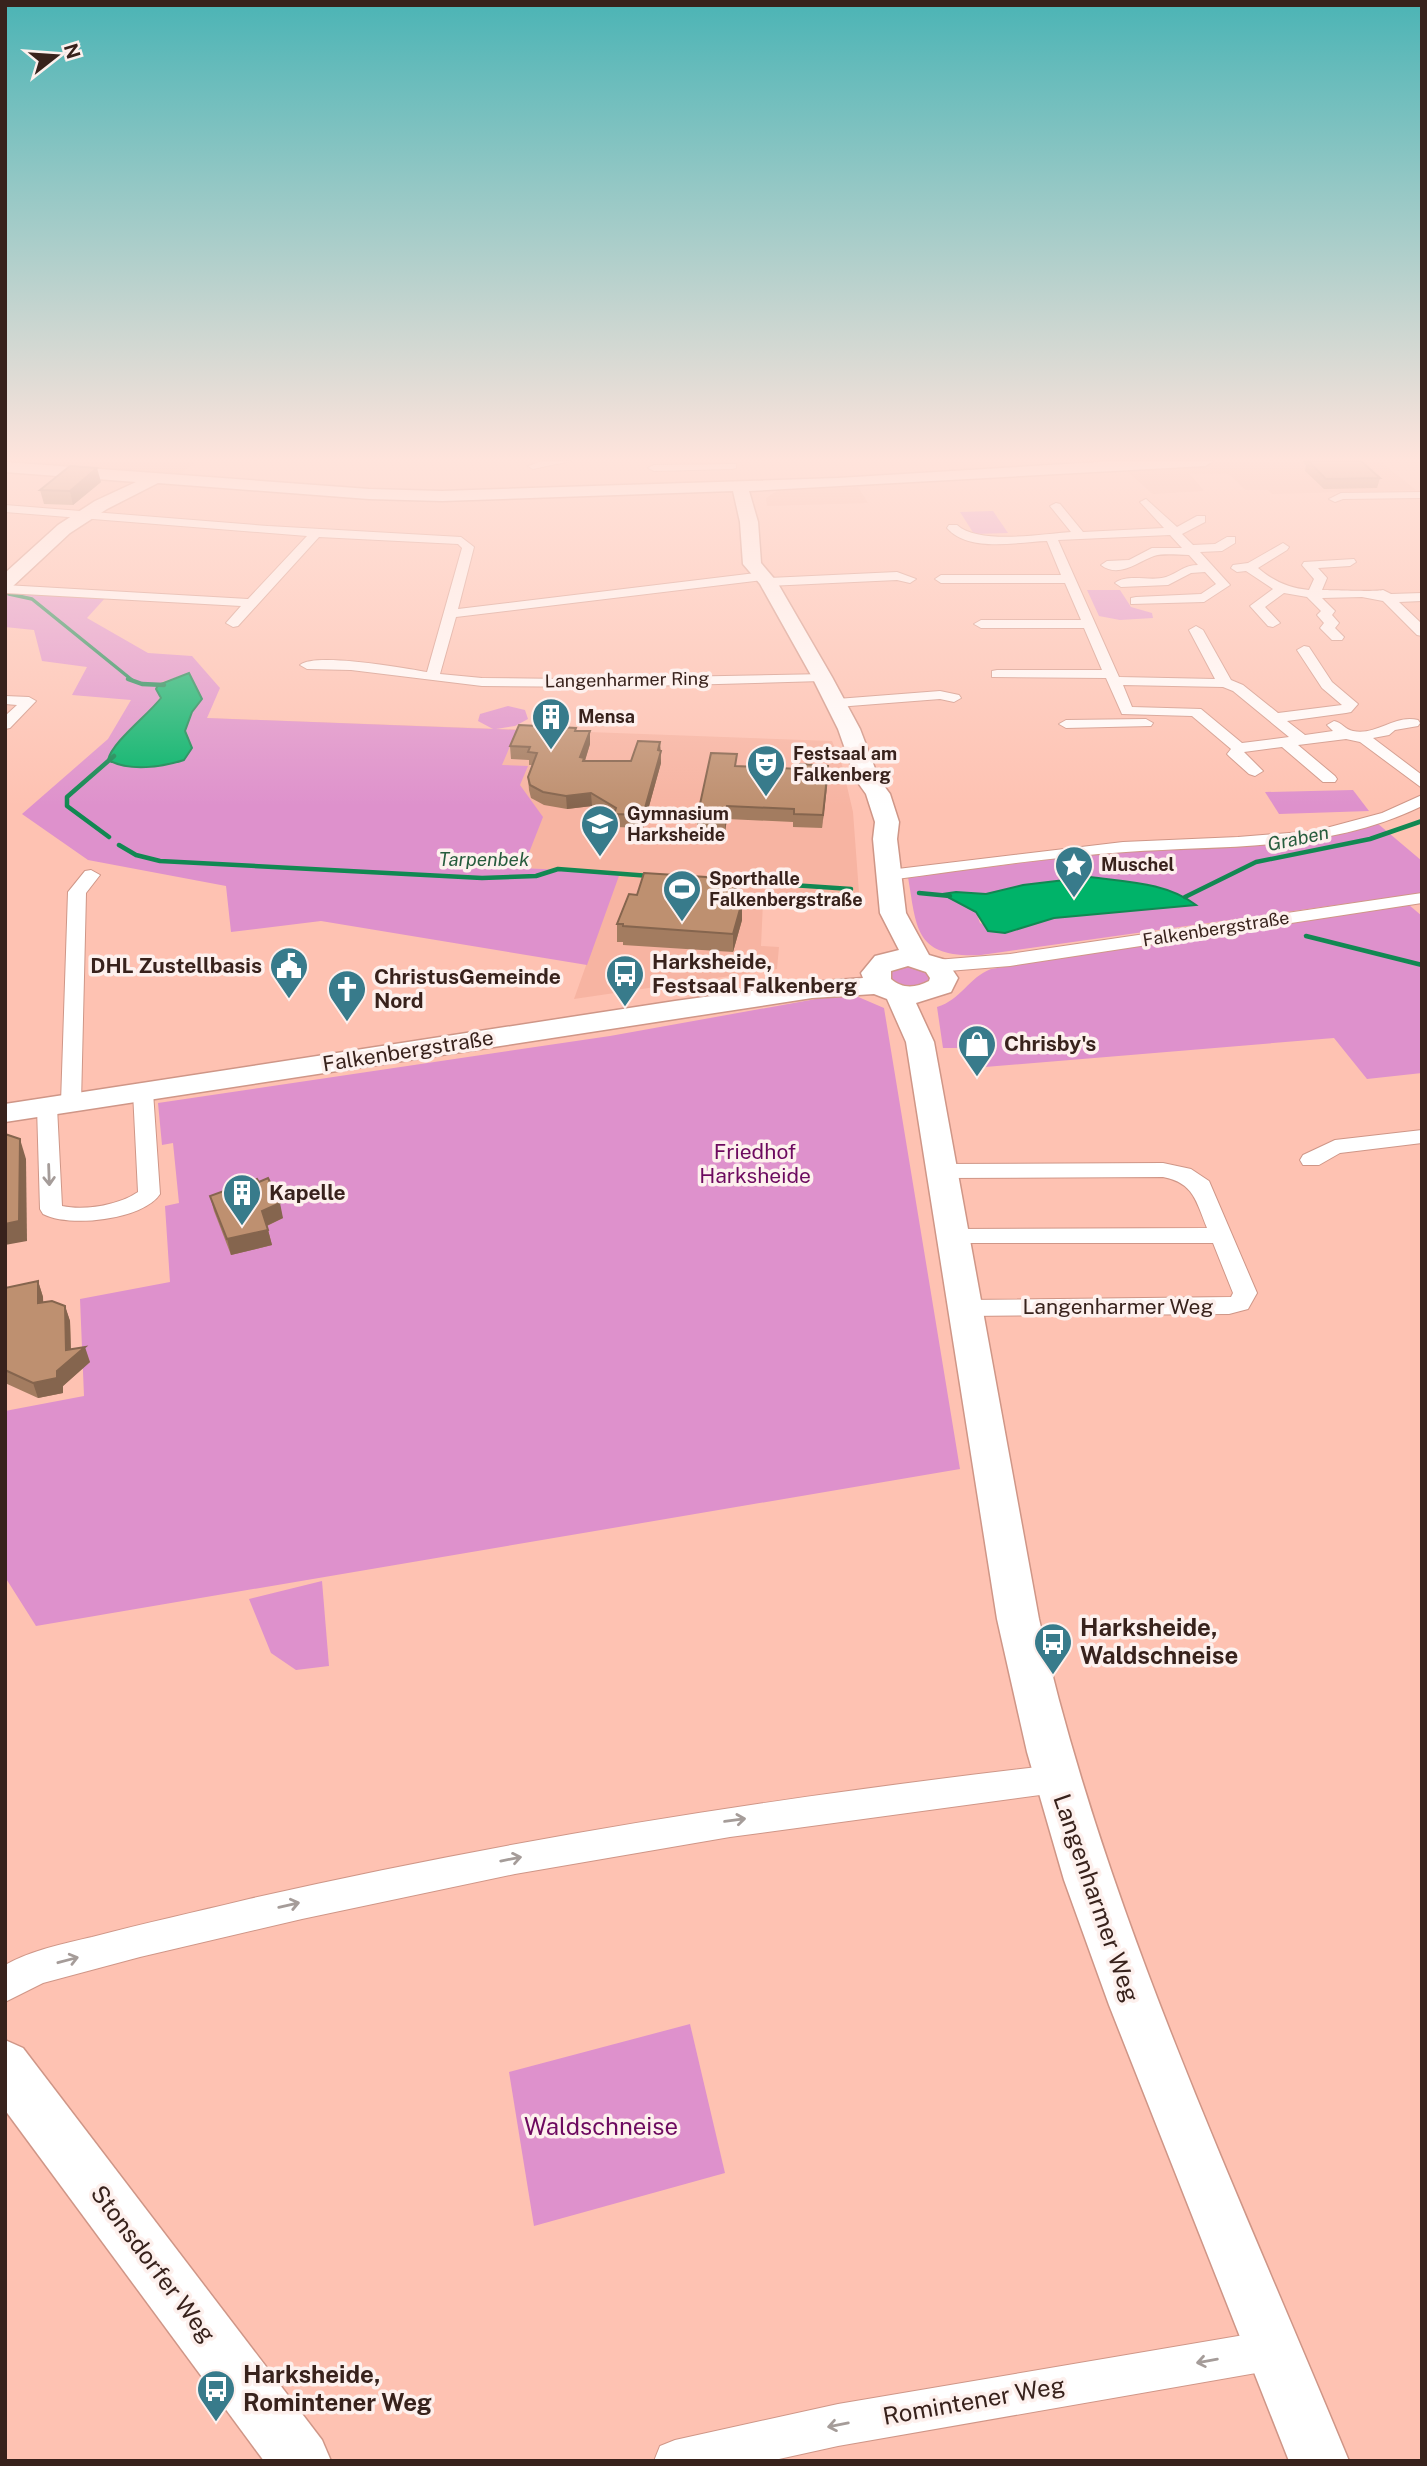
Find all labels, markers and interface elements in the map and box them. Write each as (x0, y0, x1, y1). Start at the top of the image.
north arrow (21, 21, 91, 91)
text: N (60, 41, 85, 61)
street label: Langenharmer Ring (544, 668, 709, 691)
building icon: Mensa (530, 696, 572, 751)
place label: Mensa (578, 706, 635, 727)
theatre icon: Festsaal am Falkenberg (745, 743, 787, 798)
place label: Festsaal am Falkenberg (793, 743, 897, 785)
school or university icon: Gymnasium Harksheide (579, 803, 621, 858)
place label: Gymnasium Harksheide (627, 803, 729, 845)
water label: Graben (1265, 821, 1331, 855)
place icon: Muschel (1053, 844, 1095, 899)
water label: Tarpenbek (439, 848, 530, 870)
place label: Muschel (1101, 854, 1175, 875)
sports icon: Sporthalle Falkenbergstraße (661, 868, 703, 923)
place label: Sporthalle Falkenbergstraße (709, 868, 863, 910)
street label: Falkenbergstraße (1141, 907, 1291, 950)
public building icon: DHL Zustellbasis (268, 945, 310, 1000)
place label: Harksheide, Festsaal Falkenberg (652, 949, 857, 998)
place label: DHL Zustellbasis (90, 953, 262, 978)
bus stop icon: Harksheide, Festsaal Falkenberg (604, 953, 646, 1008)
place label: ChristusGemeinde Nord (374, 964, 561, 1013)
church icon: ChristusGemeinde Nord (326, 968, 368, 1023)
shop icon: Chrisby's (956, 1023, 998, 1078)
street label: Falkenbergstraße (321, 1025, 495, 1076)
place label: Chrisby's (1004, 1031, 1096, 1056)
park label: Friedhof Harksheide (699, 1139, 811, 1188)
one-way arrow (43, 1163, 56, 1186)
building icon: Kapelle (221, 1172, 263, 1227)
place label: Kapelle (269, 1180, 346, 1205)
street label: Langenharmer Weg (1022, 1294, 1214, 1319)
place label: Harksheide, Waldschneise (1080, 1613, 1238, 1669)
bus stop icon: Harksheide, Waldschneise (1032, 1621, 1074, 1676)
street label: Langenharmer Weg (1048, 1790, 1146, 2005)
one-way arrow (724, 1813, 746, 1826)
one-way arrow (499, 1851, 522, 1865)
one-way arrow (277, 1898, 300, 1912)
one-way arrow (57, 1952, 79, 1965)
park label: Waldschneise (524, 2112, 678, 2140)
street label: Stonsdorfer Weg (86, 2179, 222, 2347)
one-way arrow (1196, 2355, 1219, 2368)
place label: Harksheide, Romintener Weg (243, 2360, 432, 2416)
bus stop icon: Harksheide, Romintener Weg (195, 2368, 237, 2423)
street label: Romintener Weg (881, 2370, 1067, 2430)
one-way arrow (827, 2418, 850, 2432)

